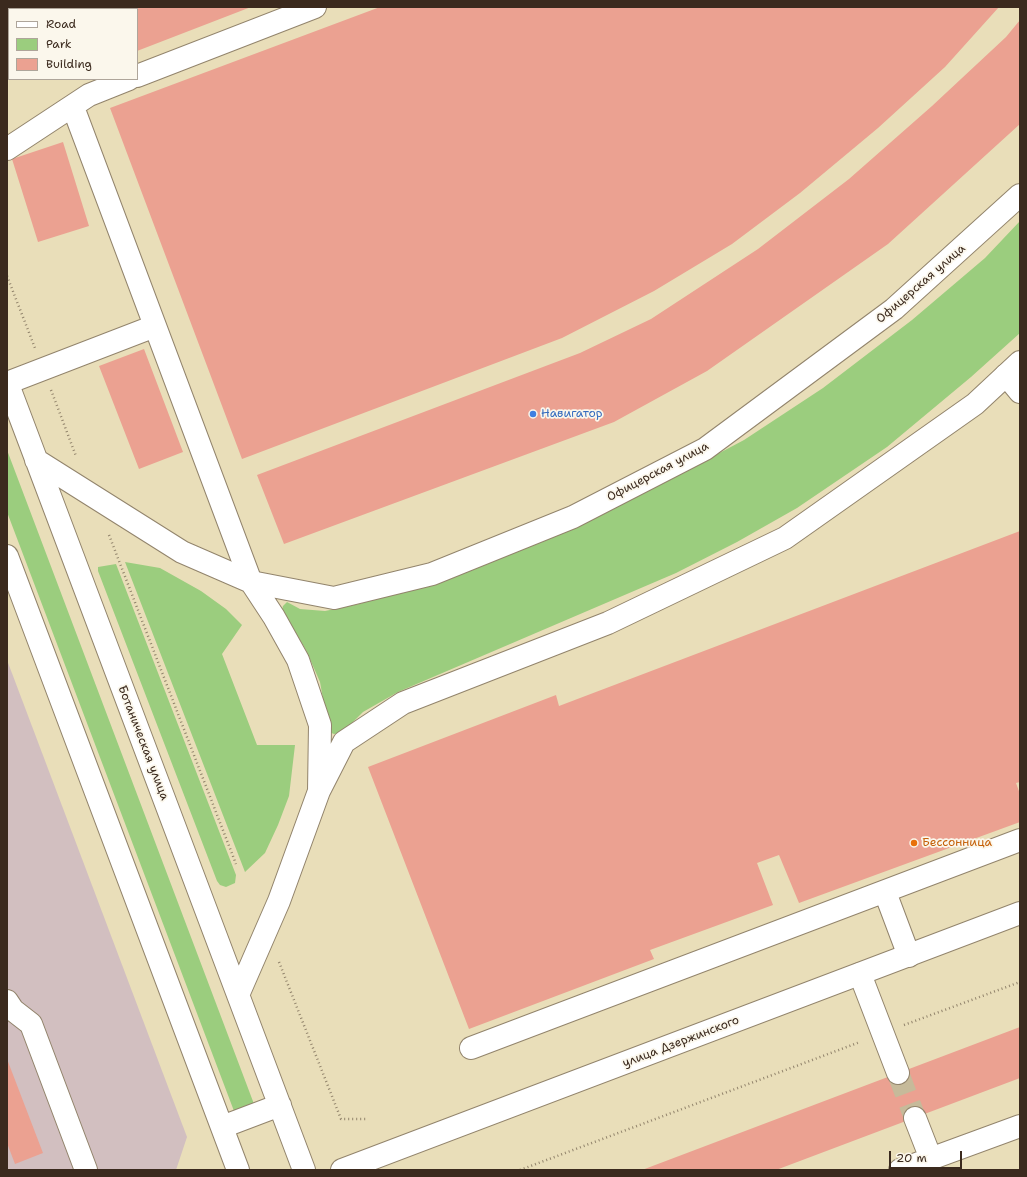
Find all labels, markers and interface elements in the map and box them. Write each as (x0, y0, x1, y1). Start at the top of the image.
legend (8, 8, 138, 80)
text: Road (46, 16, 76, 32)
text: Park (46, 36, 72, 52)
text: Building (46, 56, 92, 72)
street label: Офицерская улица (874, 241, 968, 327)
place label: Навигатор (541, 407, 603, 421)
marker: Навигатор (528, 409, 538, 419)
street label: Офицерская улица (605, 439, 711, 505)
street label: Ботаническая улица (114, 684, 172, 802)
place label: Бессонница (922, 836, 992, 850)
marker: Бессонница (909, 838, 919, 848)
street label: улица Дзержинского (621, 1013, 741, 1071)
scale bar (891, 1143, 964, 1169)
text: 20 m (896, 1150, 927, 1166)

